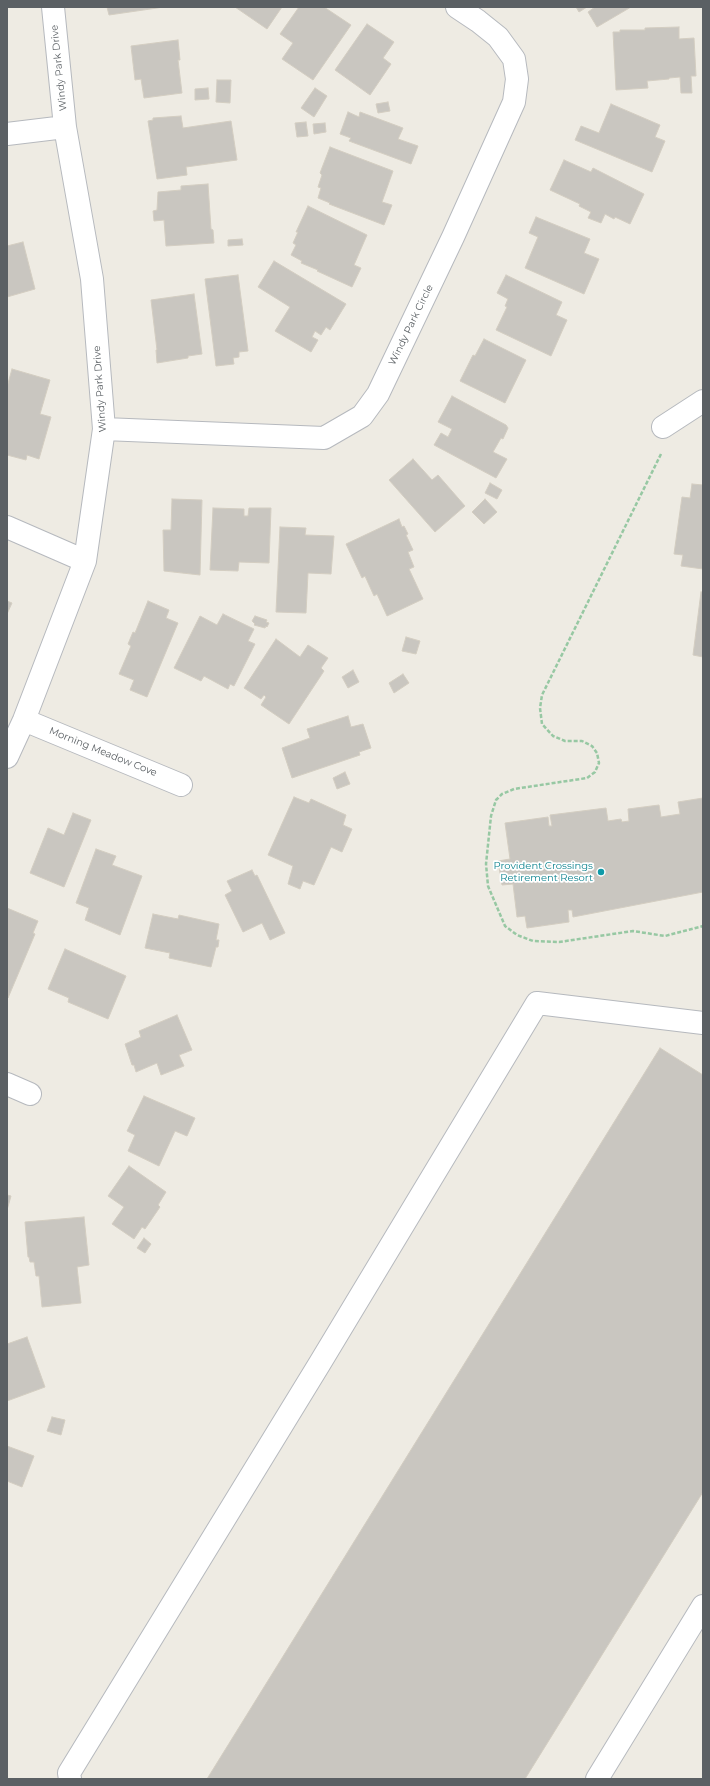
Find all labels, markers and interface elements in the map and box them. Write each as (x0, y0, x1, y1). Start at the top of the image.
street label: Windy Park Drive (48, 24, 70, 112)
street label: Windy Park Circle (386, 283, 436, 367)
street label: Windy Park Drive (91, 345, 109, 433)
street label: Morning Meadow Cove (47, 725, 159, 779)
place label: Provident Crossings Retirement Resort (493, 860, 593, 884)
marker: Provident Crossings Retirement Resort (596, 867, 606, 877)

